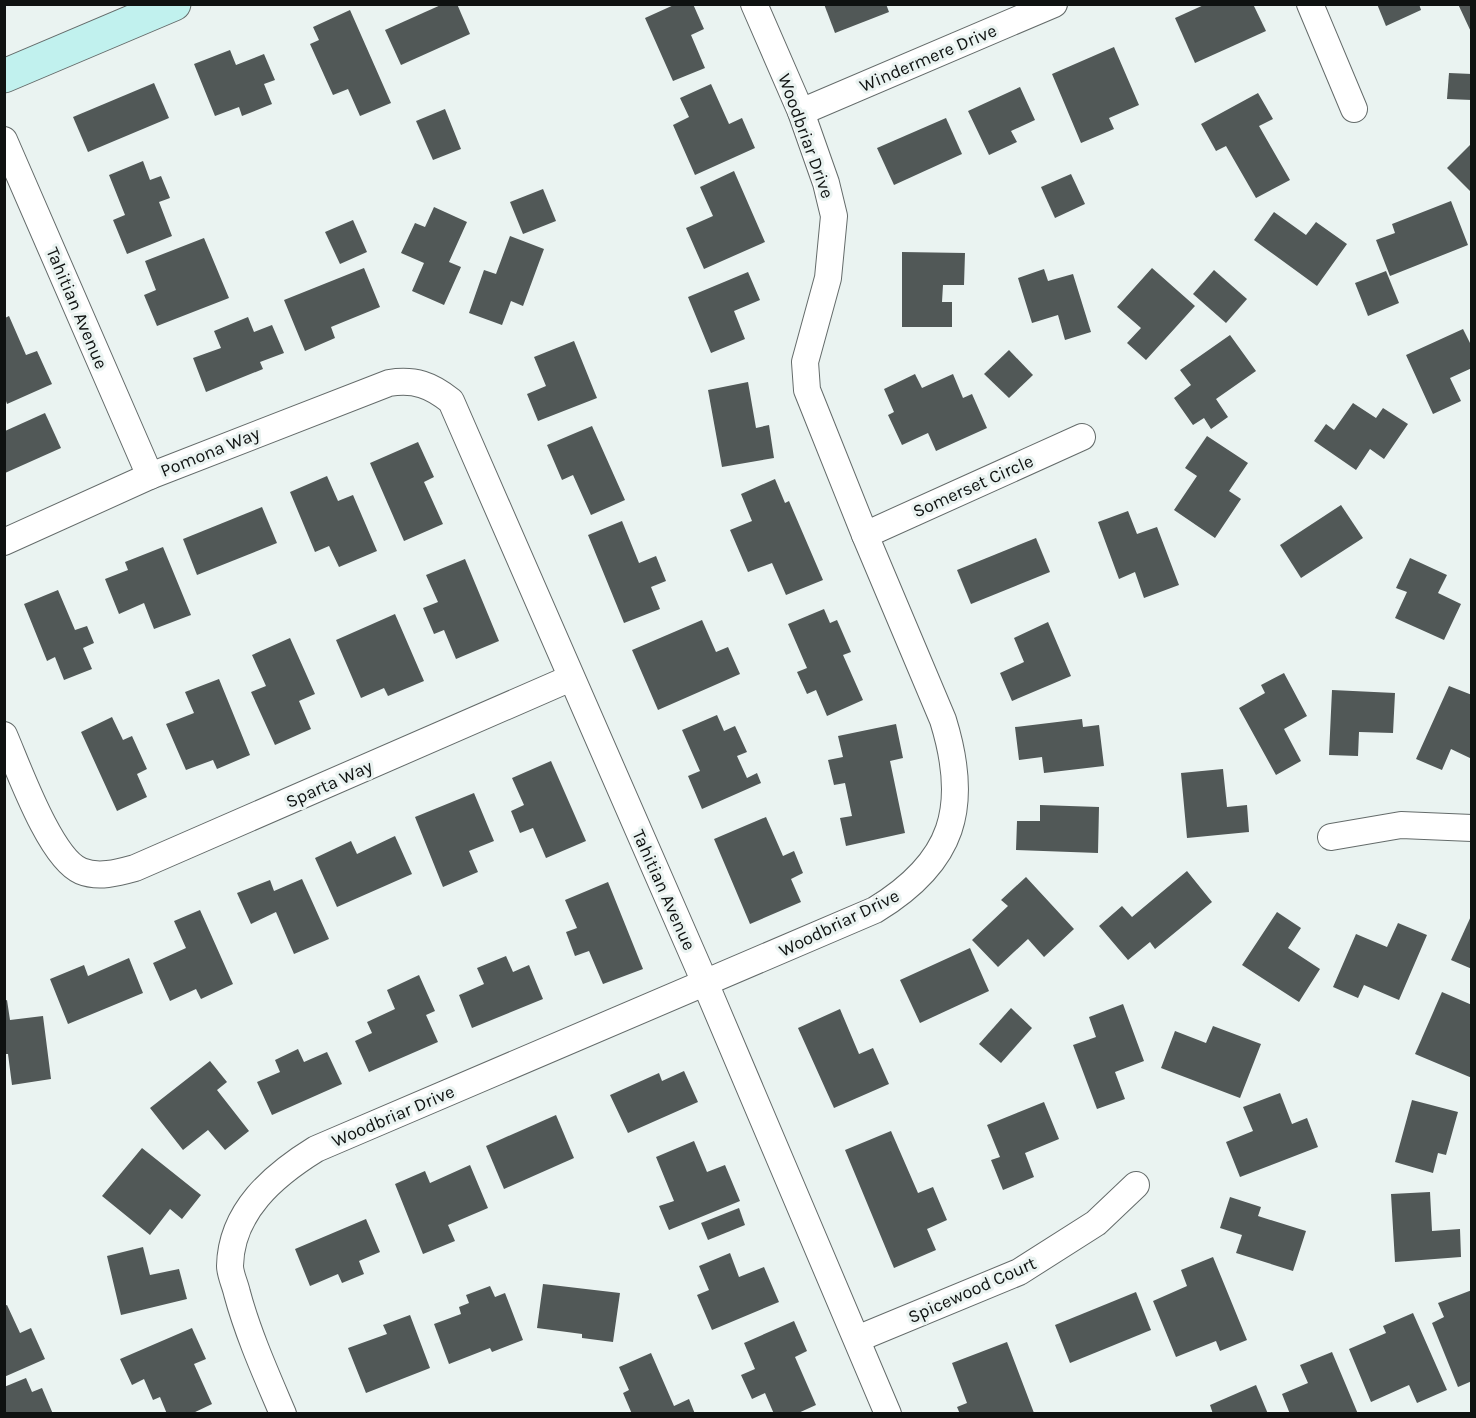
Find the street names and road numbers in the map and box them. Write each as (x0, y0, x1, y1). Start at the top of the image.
street label: Windermere Drive (856, 19, 1000, 97)
street label: Woodbriar Drive (773, 71, 839, 201)
street label: Tahitian Avenue (41, 244, 113, 372)
street label: Pomona Way (157, 422, 264, 482)
street label: Somerset Circle (909, 450, 1037, 522)
street label: Sparta Way (282, 755, 376, 813)
street label: Tahitian Avenue (628, 826, 700, 954)
street label: Woodbriar Drive (775, 884, 903, 962)
street label: Woodbriar Drive (328, 1080, 458, 1152)
street label: Spicewood Court (904, 1252, 1040, 1328)

